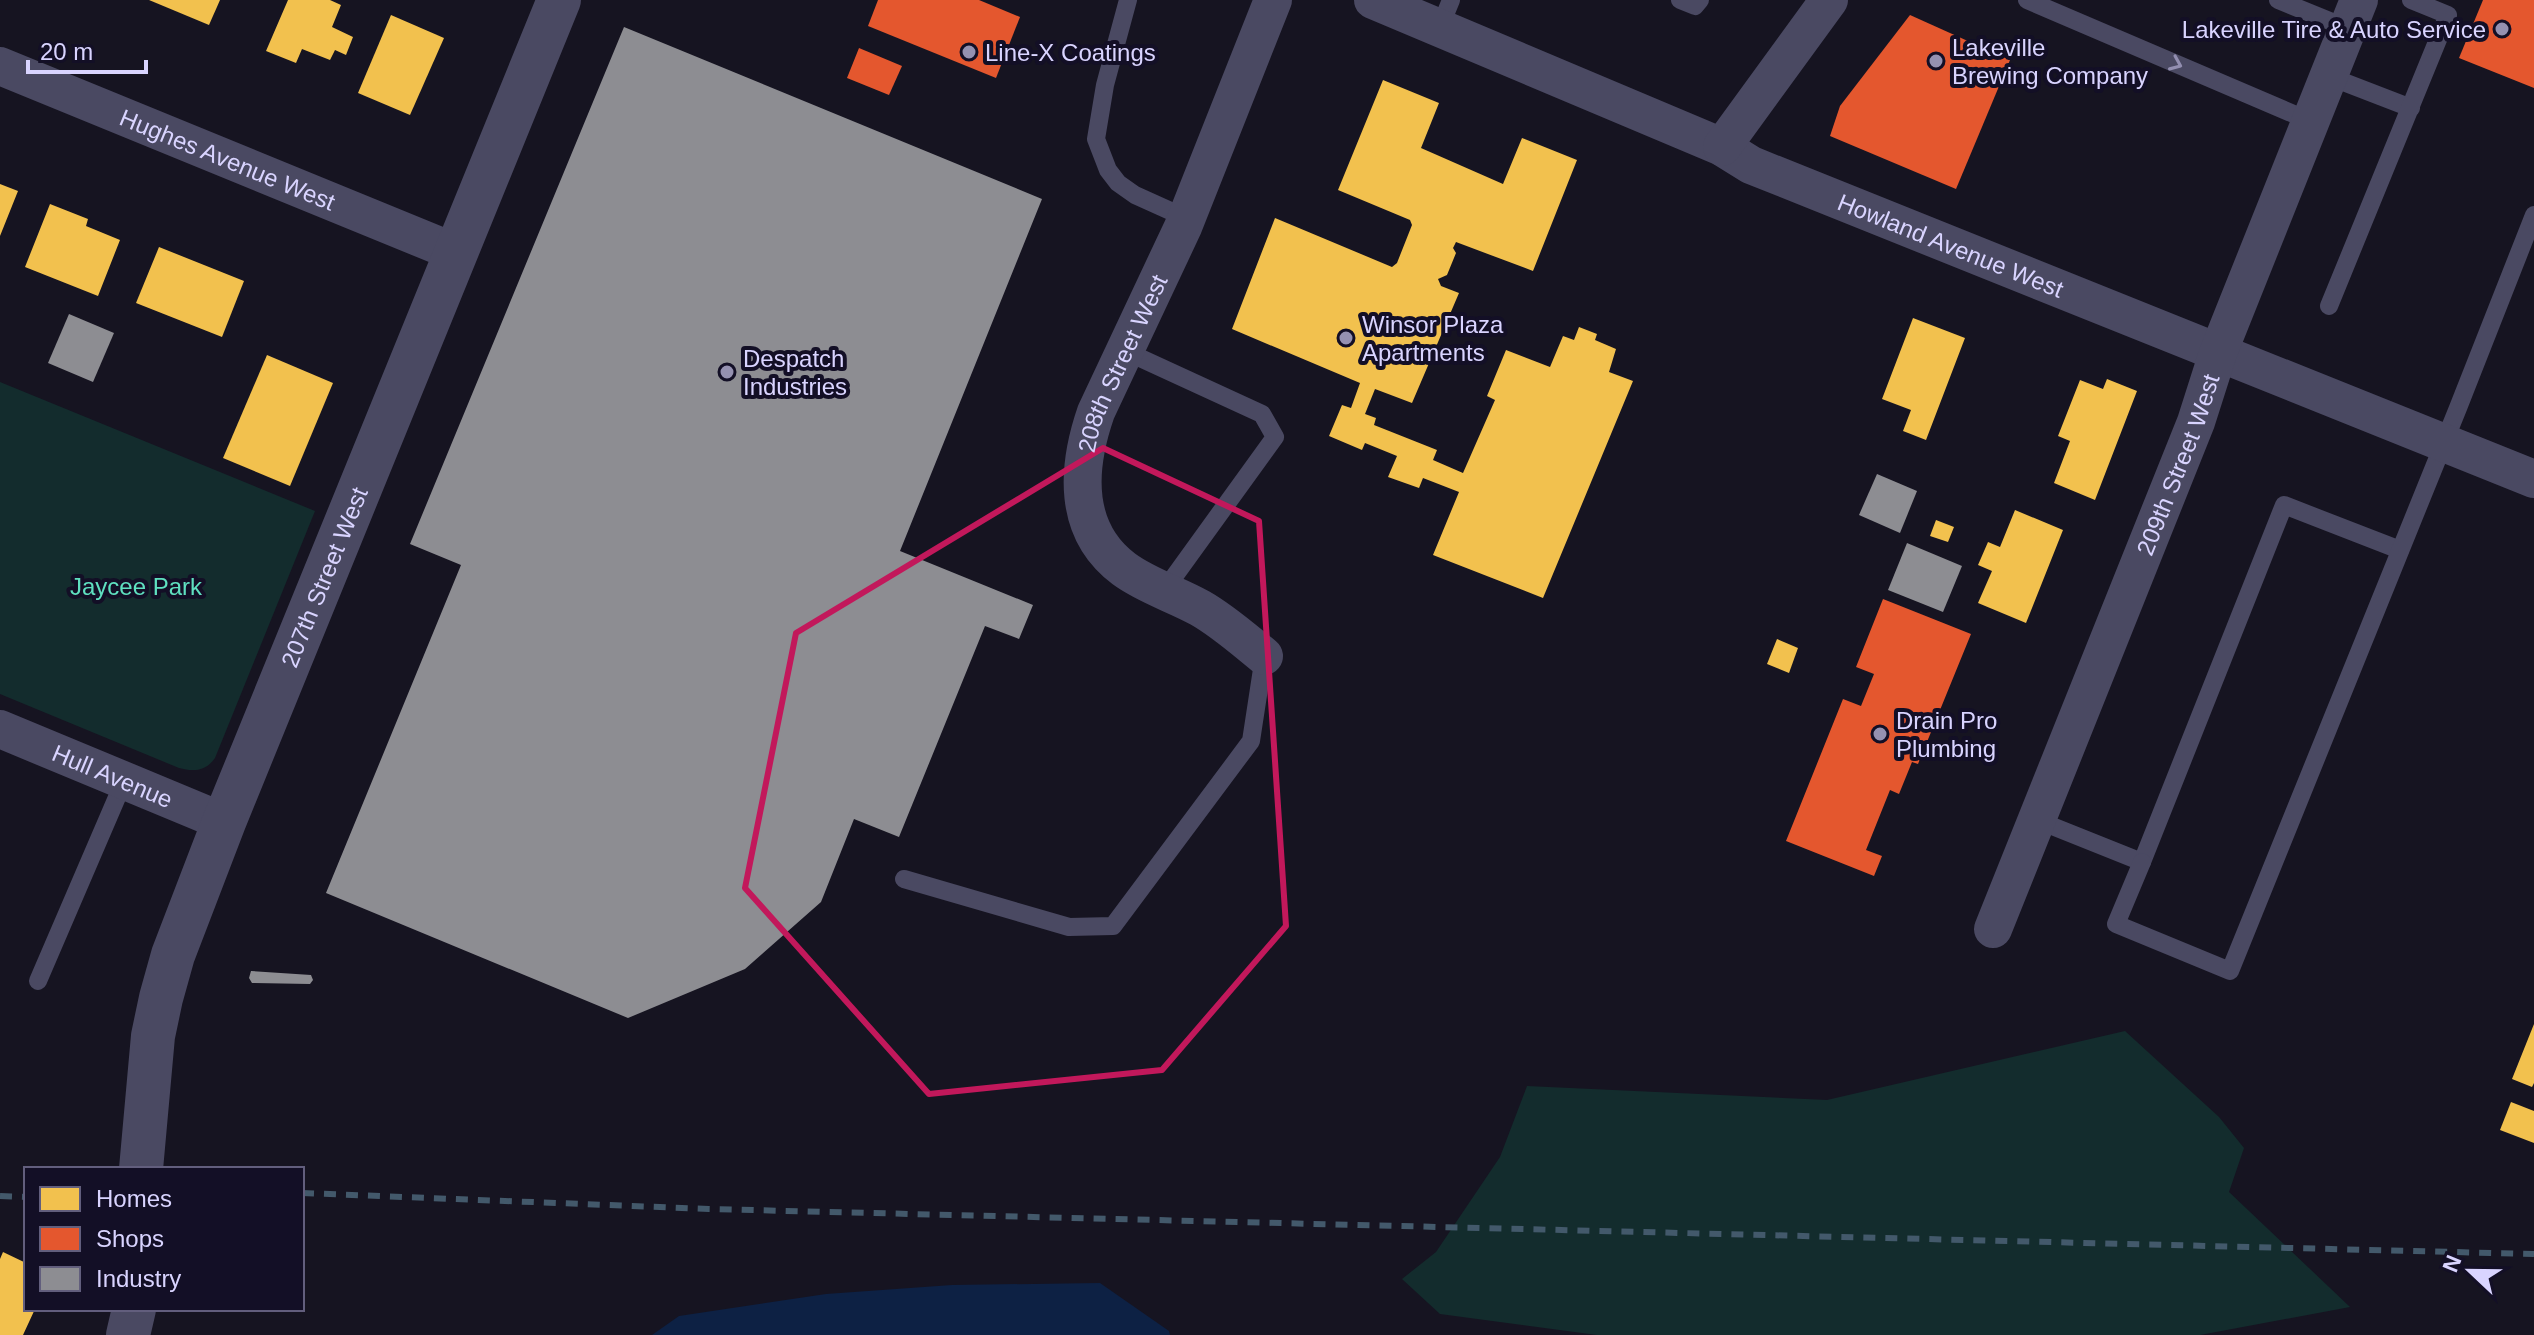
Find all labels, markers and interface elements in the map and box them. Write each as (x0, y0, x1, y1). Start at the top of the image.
place label: Lakeville Tire & Auto Service (2182, 16, 2486, 43)
marker: Lakeville Tire & Auto Service (2493, 20, 2511, 38)
scale bar (28, 24, 146, 74)
place label: Lakeville Brewing Company (1952, 34, 2148, 89)
text: 20 m (40, 38, 93, 65)
place label: Line-X Coatings (985, 39, 1156, 66)
marker: Line-X Coatings (960, 43, 978, 61)
marker: Lakeville Brewing Company (1927, 52, 1945, 70)
one-way arrow (2168, 54, 2182, 70)
street label: Hughes Avenue West (116, 103, 340, 215)
street label: Howland Avenue West (1834, 188, 2068, 303)
street label: 208th Street West (1072, 270, 1172, 455)
place label: Winsor Plaza Apartments (1362, 311, 1504, 366)
marker: Winsor Plaza Apartments (1337, 329, 1355, 347)
place label: Despatch Industries (743, 345, 847, 400)
marker: Despatch Industries (718, 363, 736, 381)
street label: 209th Street West (2131, 370, 2224, 559)
street label: 207th Street West (275, 483, 373, 671)
park label: Jaycee Park (70, 573, 203, 600)
place label: Drain Pro Plumbing (1896, 707, 1997, 762)
marker: Drain Pro Plumbing (1871, 725, 1889, 743)
street label: Hull Avenue (49, 739, 177, 813)
legend (24, 1167, 304, 1311)
text: Homes (96, 1185, 172, 1212)
text: Shops (96, 1225, 164, 1252)
north arrow (2430, 1231, 2510, 1311)
text: N (2437, 1252, 2466, 1276)
text: Industry (96, 1265, 181, 1292)

